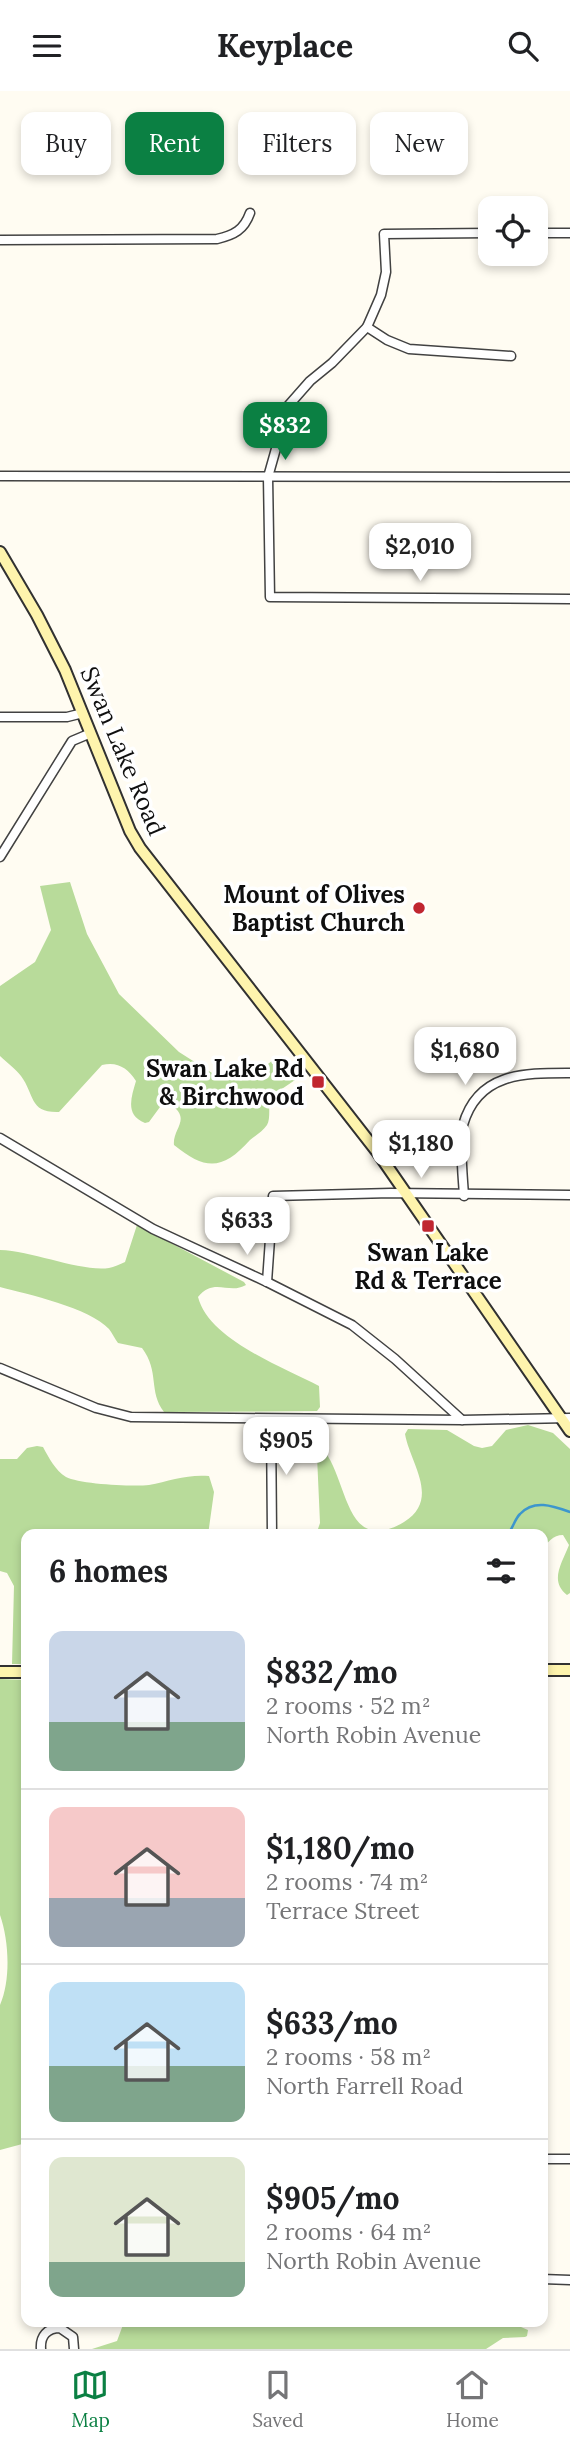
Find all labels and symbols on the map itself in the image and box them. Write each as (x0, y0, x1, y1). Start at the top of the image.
pin: $832 (244, 403, 326, 462)
pin: $2,010 (363, 524, 477, 583)
street label: Swan Lake Road (74, 662, 172, 840)
place label: Mount of Olives Baptist Church (223, 879, 405, 938)
marker: Mount of Olives Baptist Church (411, 900, 427, 916)
pin: $1,680 (408, 1027, 522, 1087)
place label: Swan Lake Rd & Birchwood (146, 1053, 304, 1112)
marker: Swan Lake Rd & Birchwood (310, 1074, 326, 1090)
pin: $1,180 (364, 1121, 478, 1180)
pin: $633 (206, 1197, 288, 1257)
marker: Swan Lake Rd & Terrace (420, 1218, 436, 1234)
place label: Swan Lake Rd & Terrace (354, 1237, 502, 1296)
pin: $905 (245, 1417, 327, 1477)

